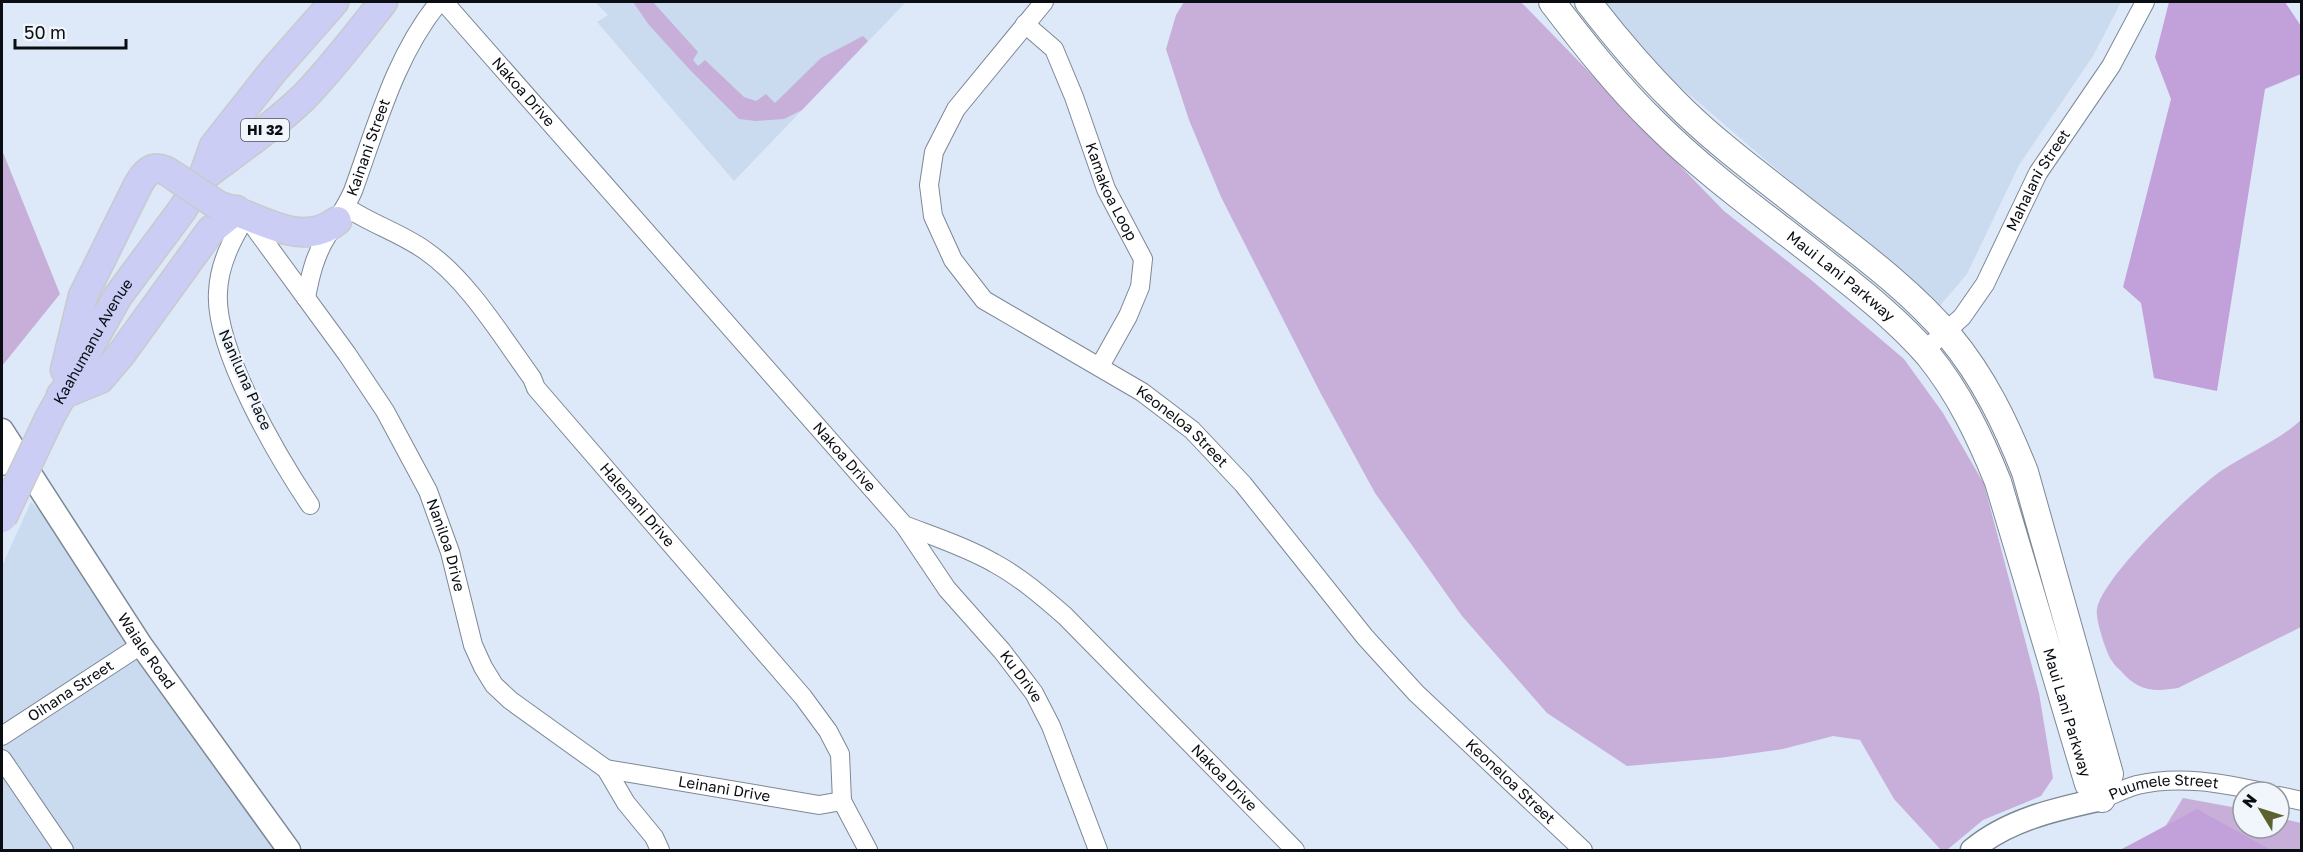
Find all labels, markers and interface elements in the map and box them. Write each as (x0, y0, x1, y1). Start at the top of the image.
scale bar (15, 12, 126, 50)
text: 50 m (24, 21, 66, 43)
street label: Nakoa Drive (489, 53, 560, 130)
street label: Kainani Street (342, 96, 393, 198)
road number: HI 32 (241, 119, 289, 141)
street label: Mahalani Street (2002, 125, 2073, 233)
street label: Kamakoa Loop (1083, 140, 1142, 243)
street label: Maui Lani Parkway (1784, 227, 1899, 325)
street label: Kaahumanu Avenue (49, 274, 136, 407)
street label: Naniluna Place (216, 326, 276, 433)
street label: Keoneloa Street (1133, 381, 1232, 470)
street label: Nakoa Drive (810, 418, 881, 495)
street label: Halenani Drive (597, 459, 679, 550)
street label: Naniloa Drive (423, 496, 469, 593)
street label: Waiale Road (115, 609, 180, 692)
street label: Ku Drive (997, 646, 1047, 705)
street label: Maui Lani Parkway (2040, 646, 2096, 780)
street label: Oihana Street (24, 656, 116, 725)
street label: Keoneloa Street (1462, 734, 1559, 827)
street label: Nakoa Drive (1188, 740, 1262, 815)
street label: Puumele Street (2106, 770, 2220, 803)
street label: Leinani Drive (677, 771, 772, 805)
north arrow (2231, 780, 2291, 840)
text: N (2238, 790, 2261, 812)

